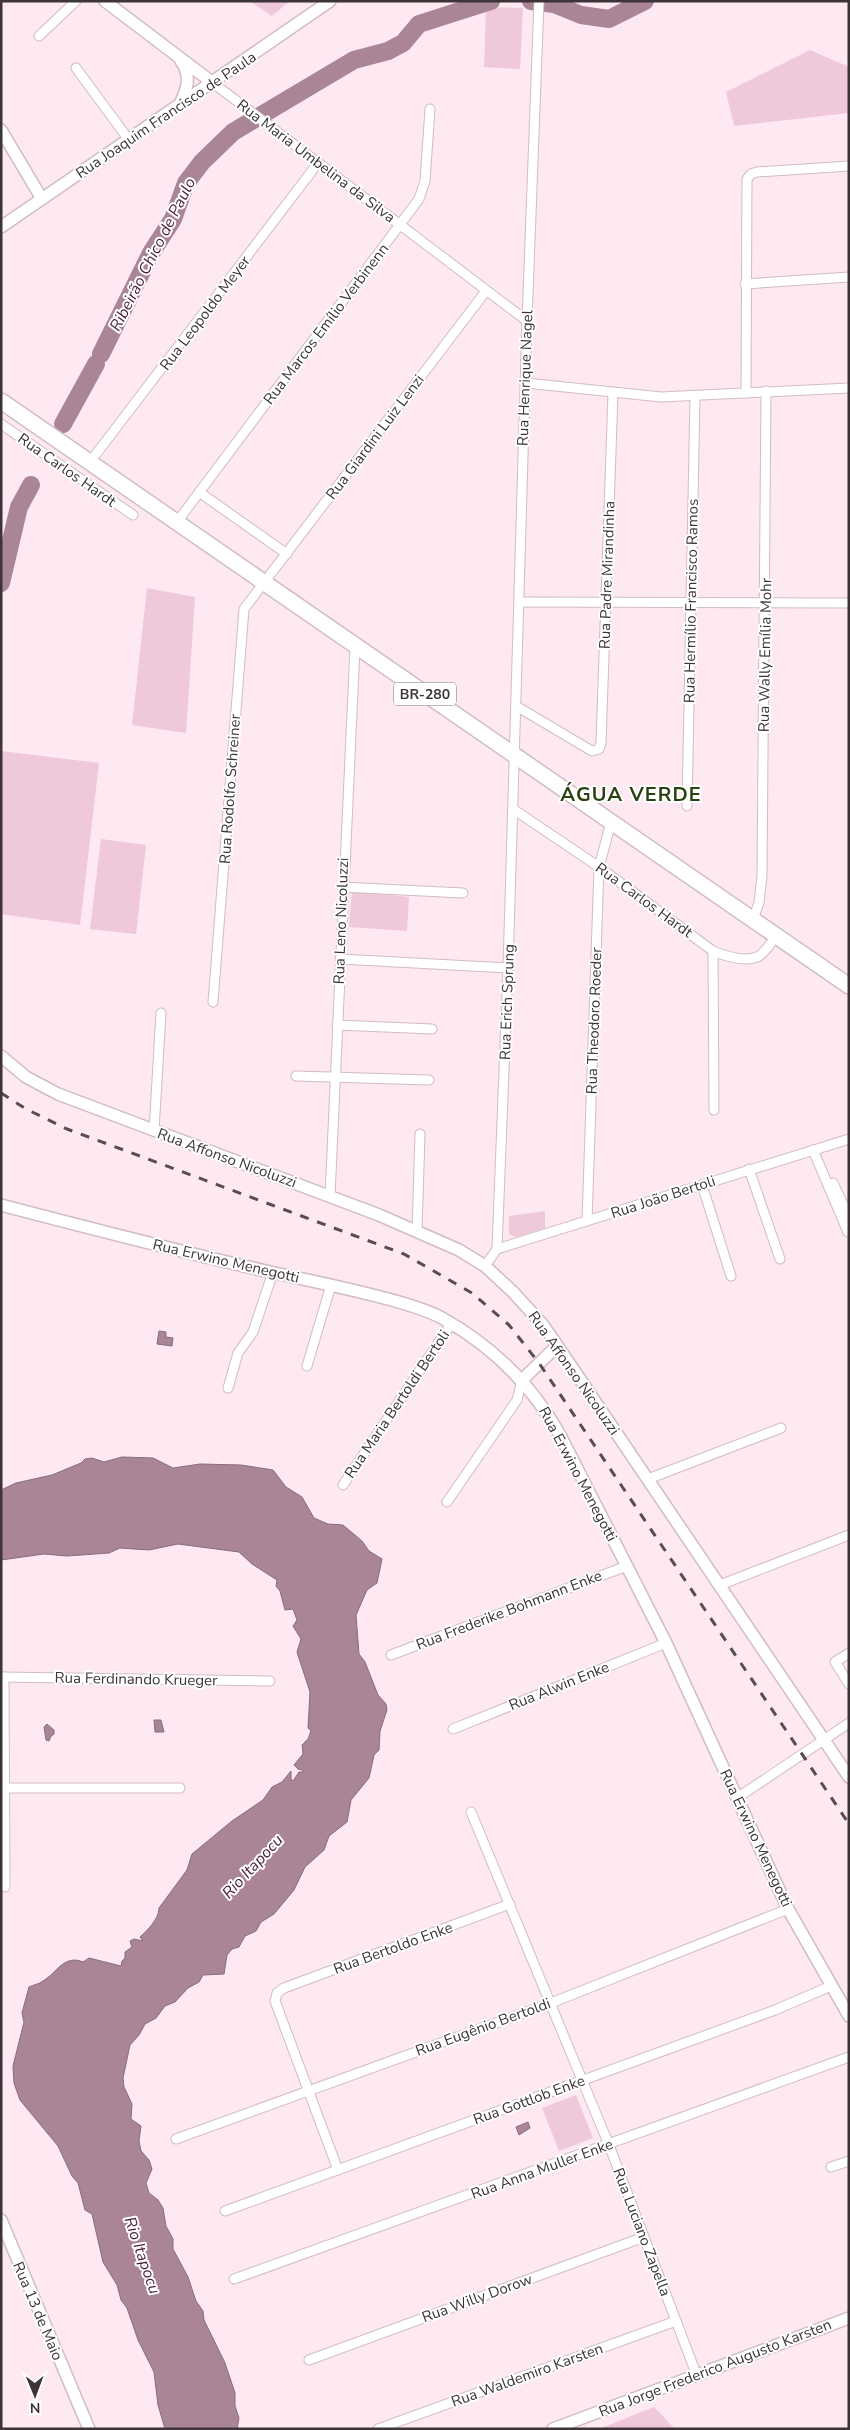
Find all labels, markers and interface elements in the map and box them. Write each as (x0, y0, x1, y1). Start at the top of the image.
street label: Rua Joaquim Francisco de Paula (72, 47, 260, 183)
street label: Rua Maria Umbelina da Silva (233, 95, 399, 227)
water label: Ribeirão Chico de Paulo (105, 174, 201, 335)
street label: Rua Marcos Emílio Verbinenn (259, 240, 393, 408)
street label: Rua Leopoldo Meyer (155, 251, 255, 374)
street label: Rua Henrique Nagel (513, 309, 537, 446)
street label: Rua Giardini Luiz Lenzi (321, 370, 429, 504)
street label: Rua Carlos Hardt (14, 429, 121, 512)
street label: Rua Hermílio Francisco Ramos (679, 499, 703, 703)
street label: Rua Padre Mirandinha (594, 500, 620, 650)
street label: Rua Wally Emília Mohr (754, 577, 776, 732)
road number: BR-280 (394, 682, 456, 706)
street label: Rua Rodolfo Schreiner (215, 713, 245, 865)
district label: ÁGUA VERDE (560, 781, 702, 808)
street label: Rua Leno Nicoluzzi (329, 857, 353, 985)
street label: Rua Carlos Hardt (591, 858, 697, 943)
street label: Rua Erich Sprung (495, 944, 519, 1060)
street label: Rua Theodoro Roeder (581, 947, 607, 1095)
street label: Rua Affonso Nicoluzzi (155, 1123, 299, 1193)
street label: Rua João Bertoli (608, 1171, 718, 1223)
street label: Rua Erwino Menegotti (151, 1234, 301, 1288)
street label: Rua Affonso Nicoluzzi (524, 1307, 624, 1439)
street label: Rua Maria Bertoldi Bertoli (340, 1326, 454, 1482)
street label: Rua Erwino Menegotti (534, 1403, 622, 1545)
street label: Rua Frederike Bohmann Enke (413, 1565, 605, 1655)
street label: Rua Alwin Enke (506, 1657, 612, 1715)
street label: Rua Ferdinando Krueger (54, 1668, 218, 1690)
street label: Rua Erwino Menegotti (715, 1766, 797, 1910)
water label: Rio Itapocu (217, 1830, 288, 1904)
street label: Rua Bertoldo Enke (331, 1917, 455, 1979)
street label: Rua Eugênio Bertoldi (413, 1993, 553, 2061)
street label: Rua Gottlob Enke (470, 2070, 588, 2130)
street label: Rua Anna Muller Enke (468, 2134, 616, 2204)
street label: Rua Luciano Zapella (608, 2165, 676, 2299)
water label: Rio Itapocu (119, 2214, 166, 2297)
street label: Rua 13 de Maio (8, 2259, 68, 2363)
street label: Rua Willy Dorow (419, 2269, 535, 2327)
street label: Rua Jorge Frederico Augusto Karsten (596, 2314, 834, 2422)
street label: Rua Waldemiro Karsten (448, 2338, 606, 2412)
north arrow (10, 2370, 60, 2420)
text: N (30, 2398, 41, 2417)

